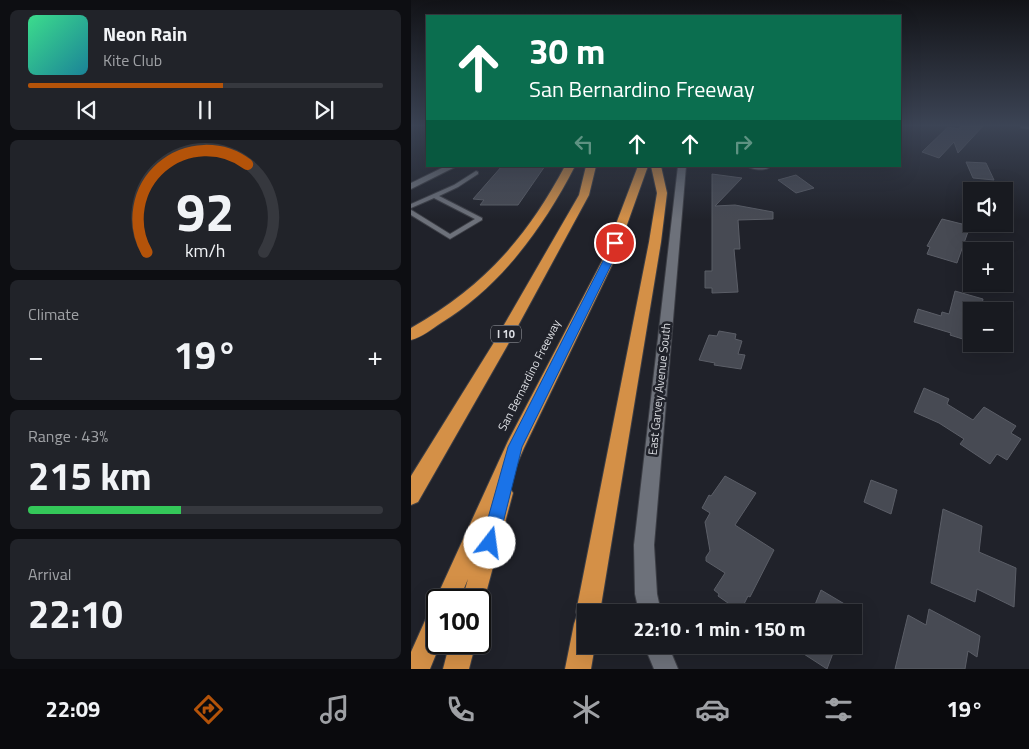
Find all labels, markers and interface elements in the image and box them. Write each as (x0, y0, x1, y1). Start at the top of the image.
text: Neon Rain (103, 19, 187, 48)
text: 30 m (529, 24, 605, 78)
icon: ahead (446, 35, 511, 100)
text: Kite Club (103, 48, 162, 72)
text: San Bernardino Freeway (529, 72, 755, 106)
icon: previous (73, 96, 101, 124)
icon: pause (191, 96, 219, 124)
icon: next (310, 96, 338, 124)
icon: left (570, 130, 598, 158)
icon: ahead (623, 130, 651, 158)
icon: ahead (676, 130, 704, 158)
icon: right (729, 130, 757, 158)
text: 92 (176, 172, 235, 251)
map controls (963, 182, 1013, 352)
button: sound (963, 182, 1013, 232)
pin (594, 222, 636, 264)
icon: arrive (601, 229, 629, 257)
text: km/h (185, 237, 226, 264)
button: + (963, 242, 1013, 292)
text: Climate (28, 302, 79, 326)
button: − (963, 302, 1013, 352)
street label: San Bernardino Freeway (493, 316, 565, 434)
street label: East Garvey Avenue South (643, 322, 675, 456)
text: 19° (174, 326, 237, 384)
road number: I 10 (491, 326, 521, 342)
text: − (28, 334, 44, 377)
text: + (367, 334, 383, 377)
text: Range · 43% (28, 424, 108, 448)
text: 215 km (28, 447, 152, 505)
position arrow (463, 516, 515, 568)
text: Arrival (28, 562, 71, 586)
text: 22:10 (28, 585, 123, 643)
speed limit sign: 100 (426, 589, 491, 654)
text: 22:10 · 1 min · 150 m (633, 614, 806, 643)
text: 22:09 (45, 692, 100, 726)
icon: directions (191, 692, 226, 727)
icon: music (317, 692, 352, 727)
icon: phone (443, 692, 478, 727)
icon: climate (569, 692, 604, 727)
icon: car (695, 692, 730, 727)
icon: filters (821, 692, 856, 727)
text: 19° (946, 692, 983, 726)

